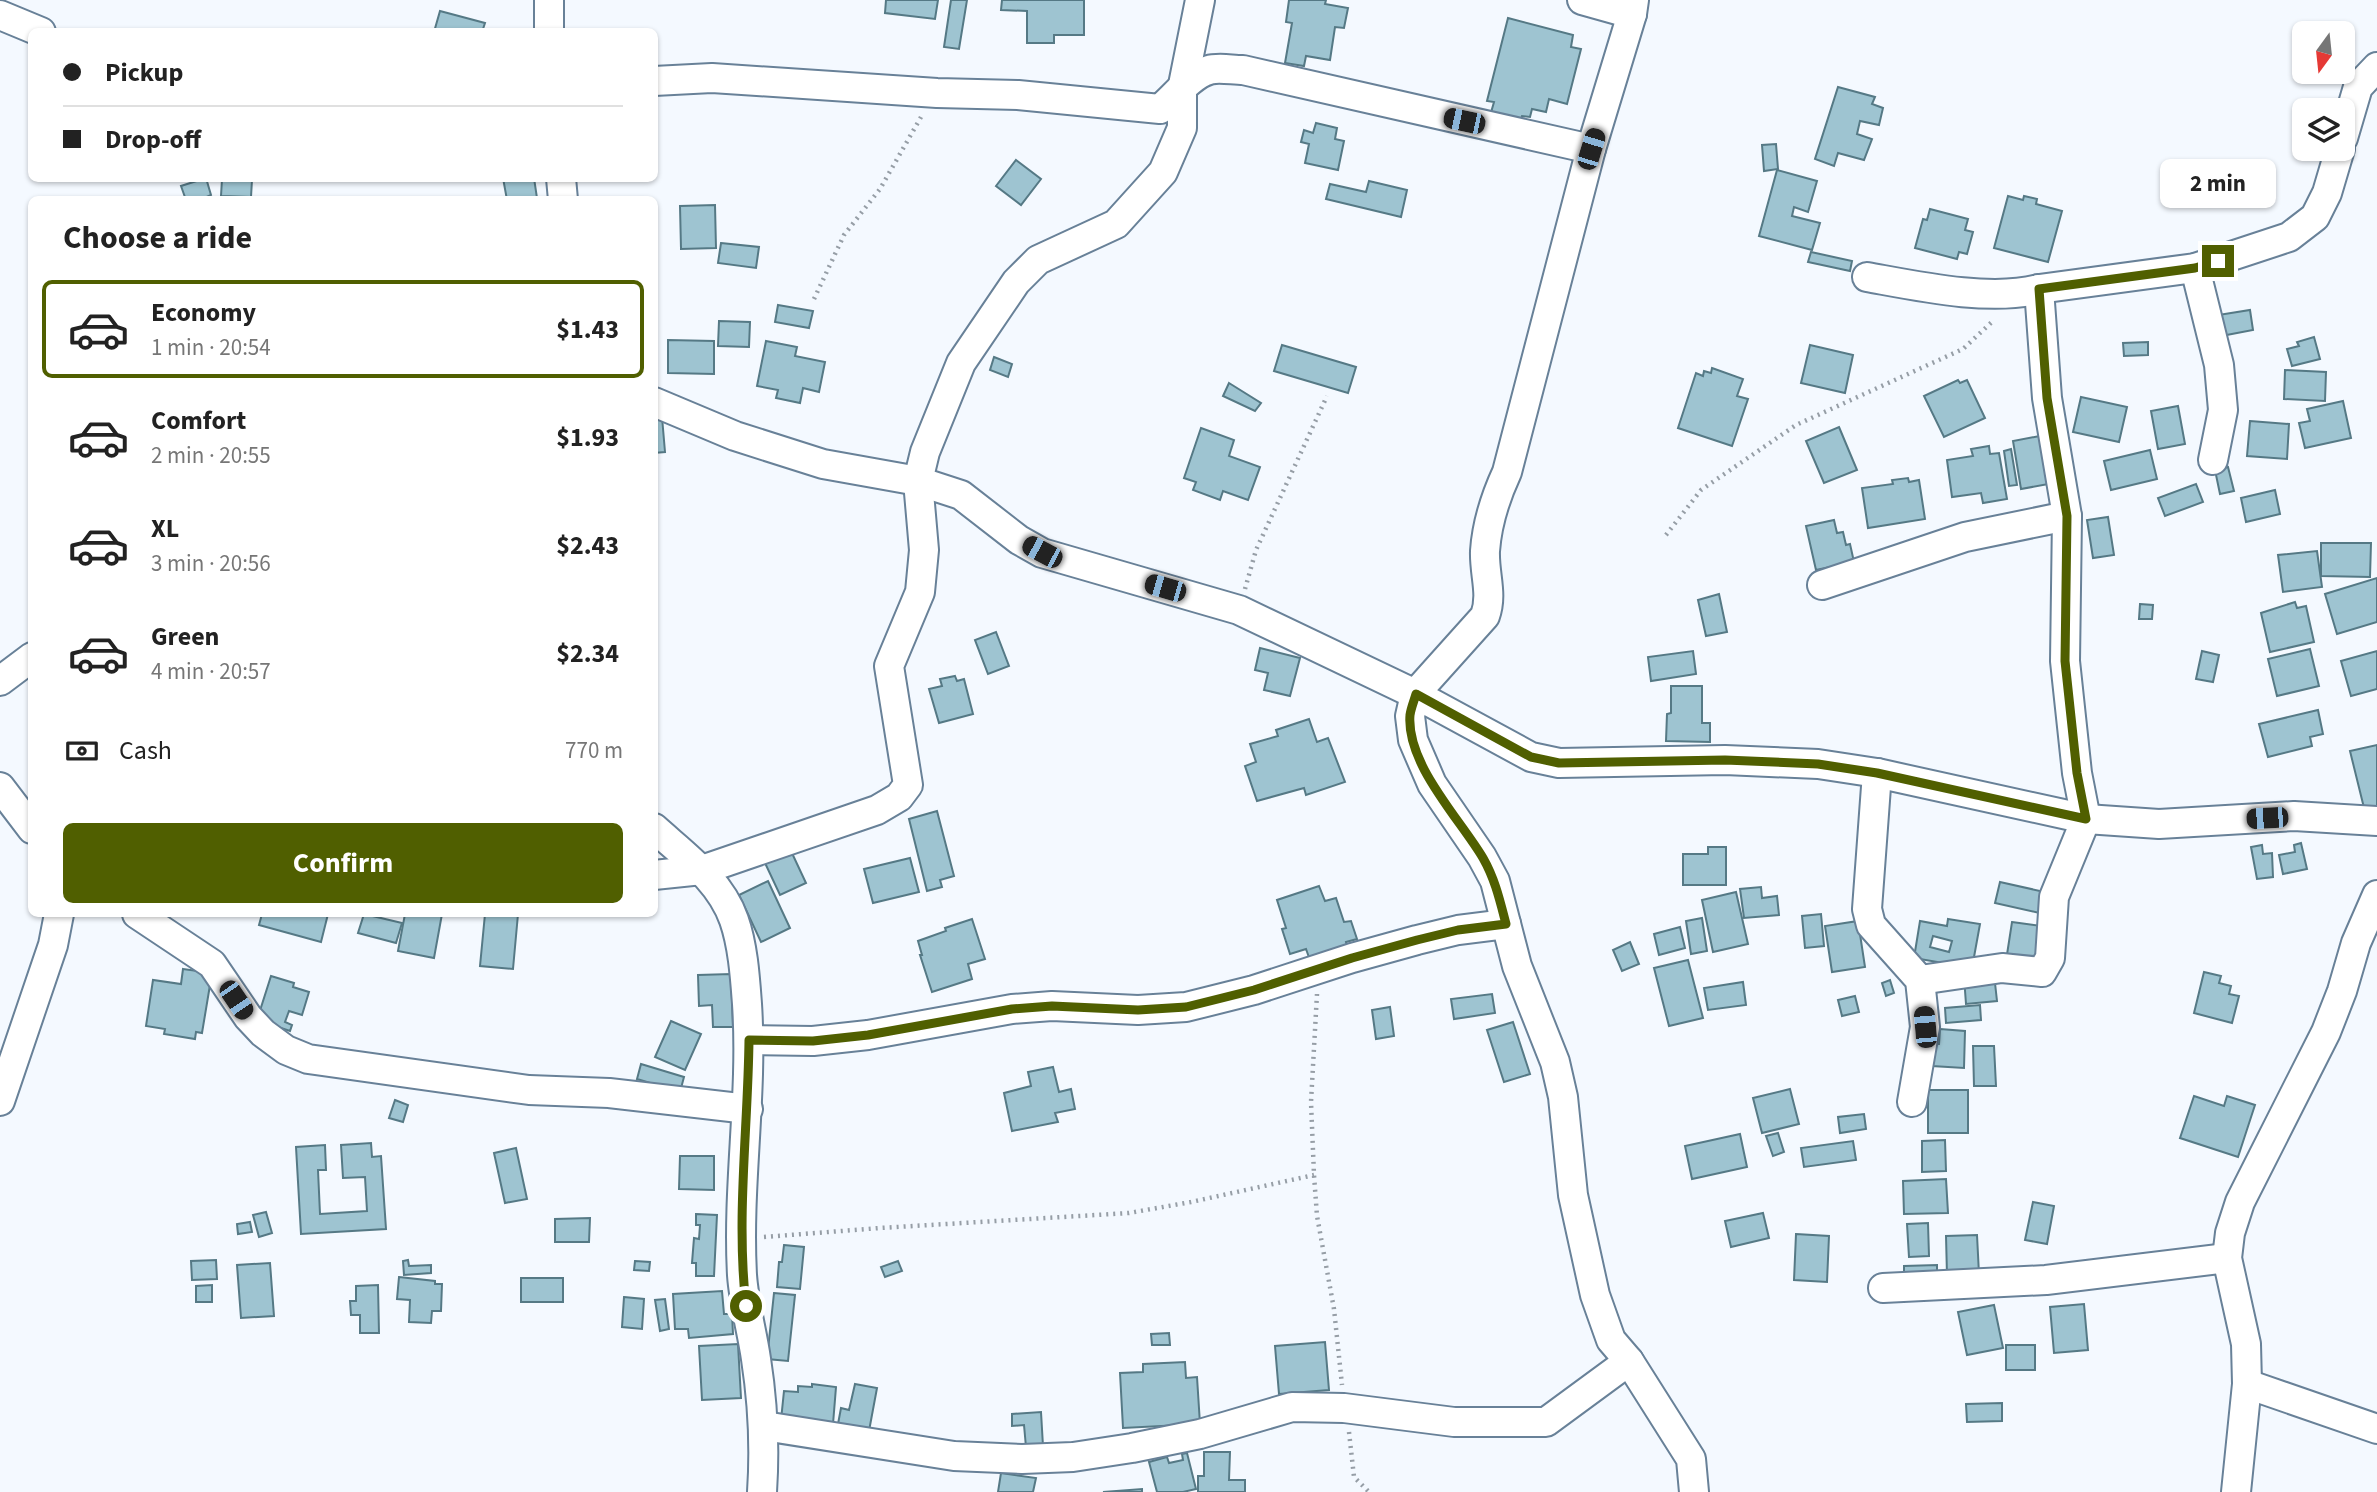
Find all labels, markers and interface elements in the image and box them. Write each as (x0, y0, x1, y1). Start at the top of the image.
north arrow (2292, 21, 2356, 84)
map controls (2292, 21, 2355, 161)
text: Pickup (105, 54, 183, 91)
button: layers (2292, 98, 2355, 161)
car (1442, 106, 1487, 136)
text: Drop-off (105, 121, 201, 158)
car (1575, 126, 1608, 172)
callout: 2 min (2160, 160, 2276, 208)
text: 2 min (2190, 167, 2246, 200)
text: Choose a ride (63, 215, 252, 261)
route end (2202, 245, 2234, 277)
text: Economy (151, 294, 256, 331)
icon: car (67, 298, 130, 361)
text: $1.43 (556, 311, 619, 348)
text: 1 min · 20:54 (151, 331, 271, 364)
text: Comfort (151, 402, 246, 439)
icon: car (67, 406, 130, 469)
text: $1.93 (556, 419, 619, 456)
text: 2 min · 20:55 (151, 439, 271, 472)
text: XL (151, 510, 179, 547)
icon: car (67, 514, 130, 577)
text: $2.43 (556, 527, 619, 564)
car (1019, 533, 1066, 571)
text: 3 min · 20:56 (151, 547, 271, 580)
car (1142, 572, 1189, 604)
text: Green (151, 618, 219, 655)
icon: car (67, 622, 130, 685)
text: $2.34 (556, 635, 619, 672)
text: 4 min · 20:57 (151, 655, 271, 688)
icon: cash (63, 732, 101, 770)
text: Cash (119, 732, 172, 769)
text: 770 m (565, 734, 623, 767)
car (2246, 806, 2289, 830)
button: Confirm (63, 823, 623, 903)
car (216, 977, 257, 1023)
car (1913, 1005, 1938, 1049)
route start (730, 1290, 762, 1322)

